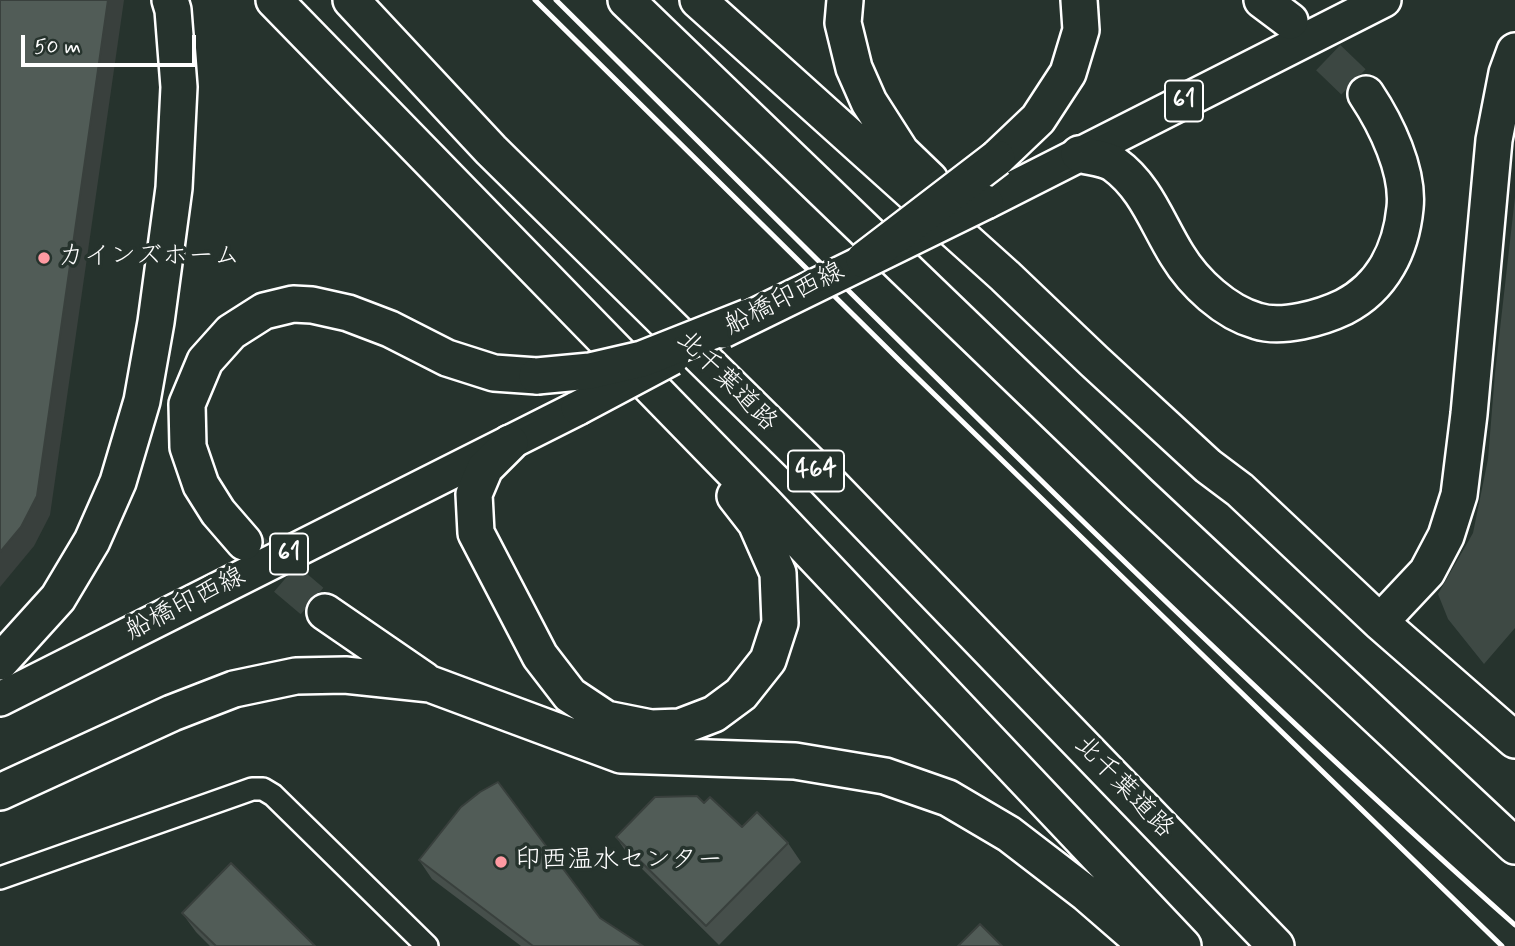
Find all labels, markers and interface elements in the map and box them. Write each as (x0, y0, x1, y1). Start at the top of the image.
scale bar (24, 21, 200, 65)
text: 50 m (34, 33, 81, 61)
road number: 61 (1165, 80, 1203, 122)
place label: カインズホーム (58, 242, 240, 274)
marker: カインズホーム (36, 250, 52, 266)
street label: 船橋印西線 (720, 257, 850, 343)
street label: 北千葉道路 (669, 325, 783, 439)
road number: 464 (788, 450, 844, 492)
road number: 61 (270, 534, 308, 574)
street label: 船橋印西線 (121, 562, 251, 648)
street label: 北千葉道路 (1067, 730, 1179, 846)
place label: 印西温水センター (515, 846, 723, 878)
marker: 印西温水センター (493, 854, 509, 870)

